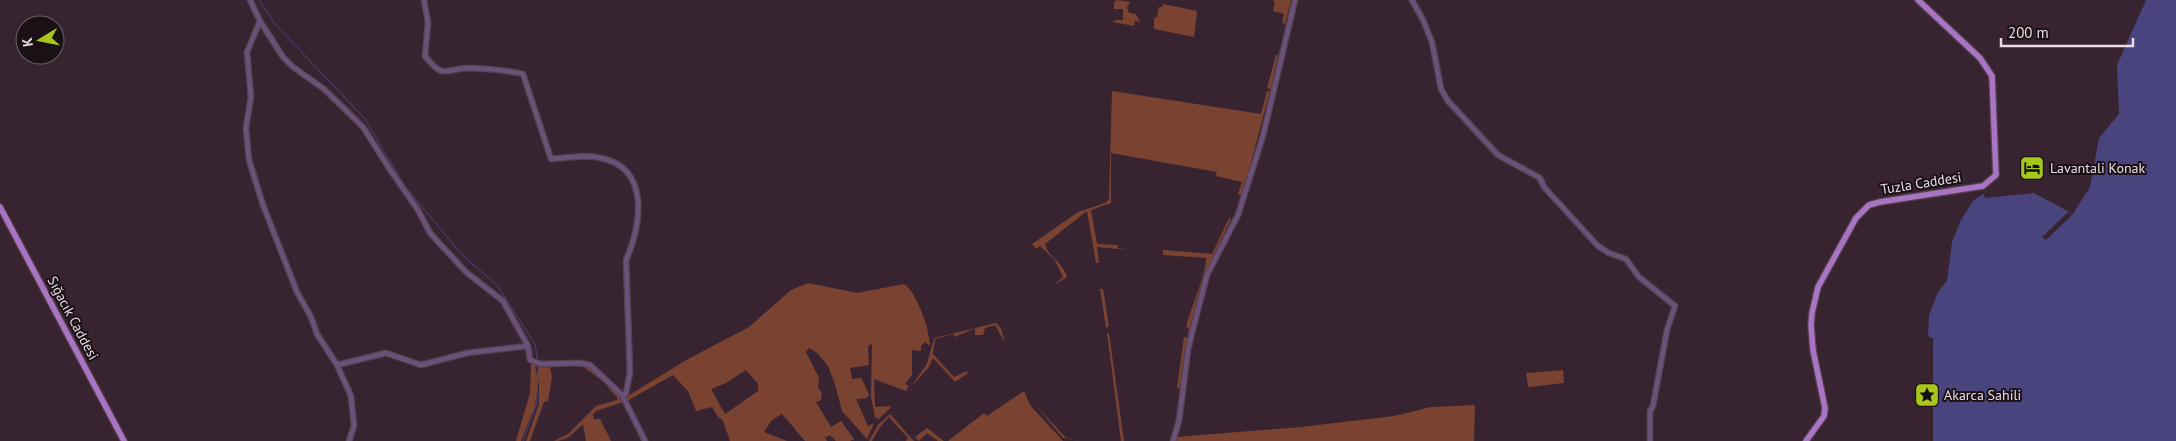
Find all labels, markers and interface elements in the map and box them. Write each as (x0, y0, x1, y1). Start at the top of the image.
north arrow (15, 15, 65, 65)
scale bar (2001, 15, 2134, 47)
text: 200 m (2008, 23, 2049, 42)
text: K (18, 36, 37, 48)
hotel icon: Lavantali Konak (2019, 155, 2045, 181)
place label: Lavantali Konak (2050, 159, 2145, 177)
street label: Tuzla Caddesi (1879, 168, 1963, 198)
street label: Sığacık Caddesi (43, 273, 103, 363)
place icon: Akarca Sahili (1914, 382, 1940, 408)
place label: Akarca Sahili (1944, 386, 2021, 404)

